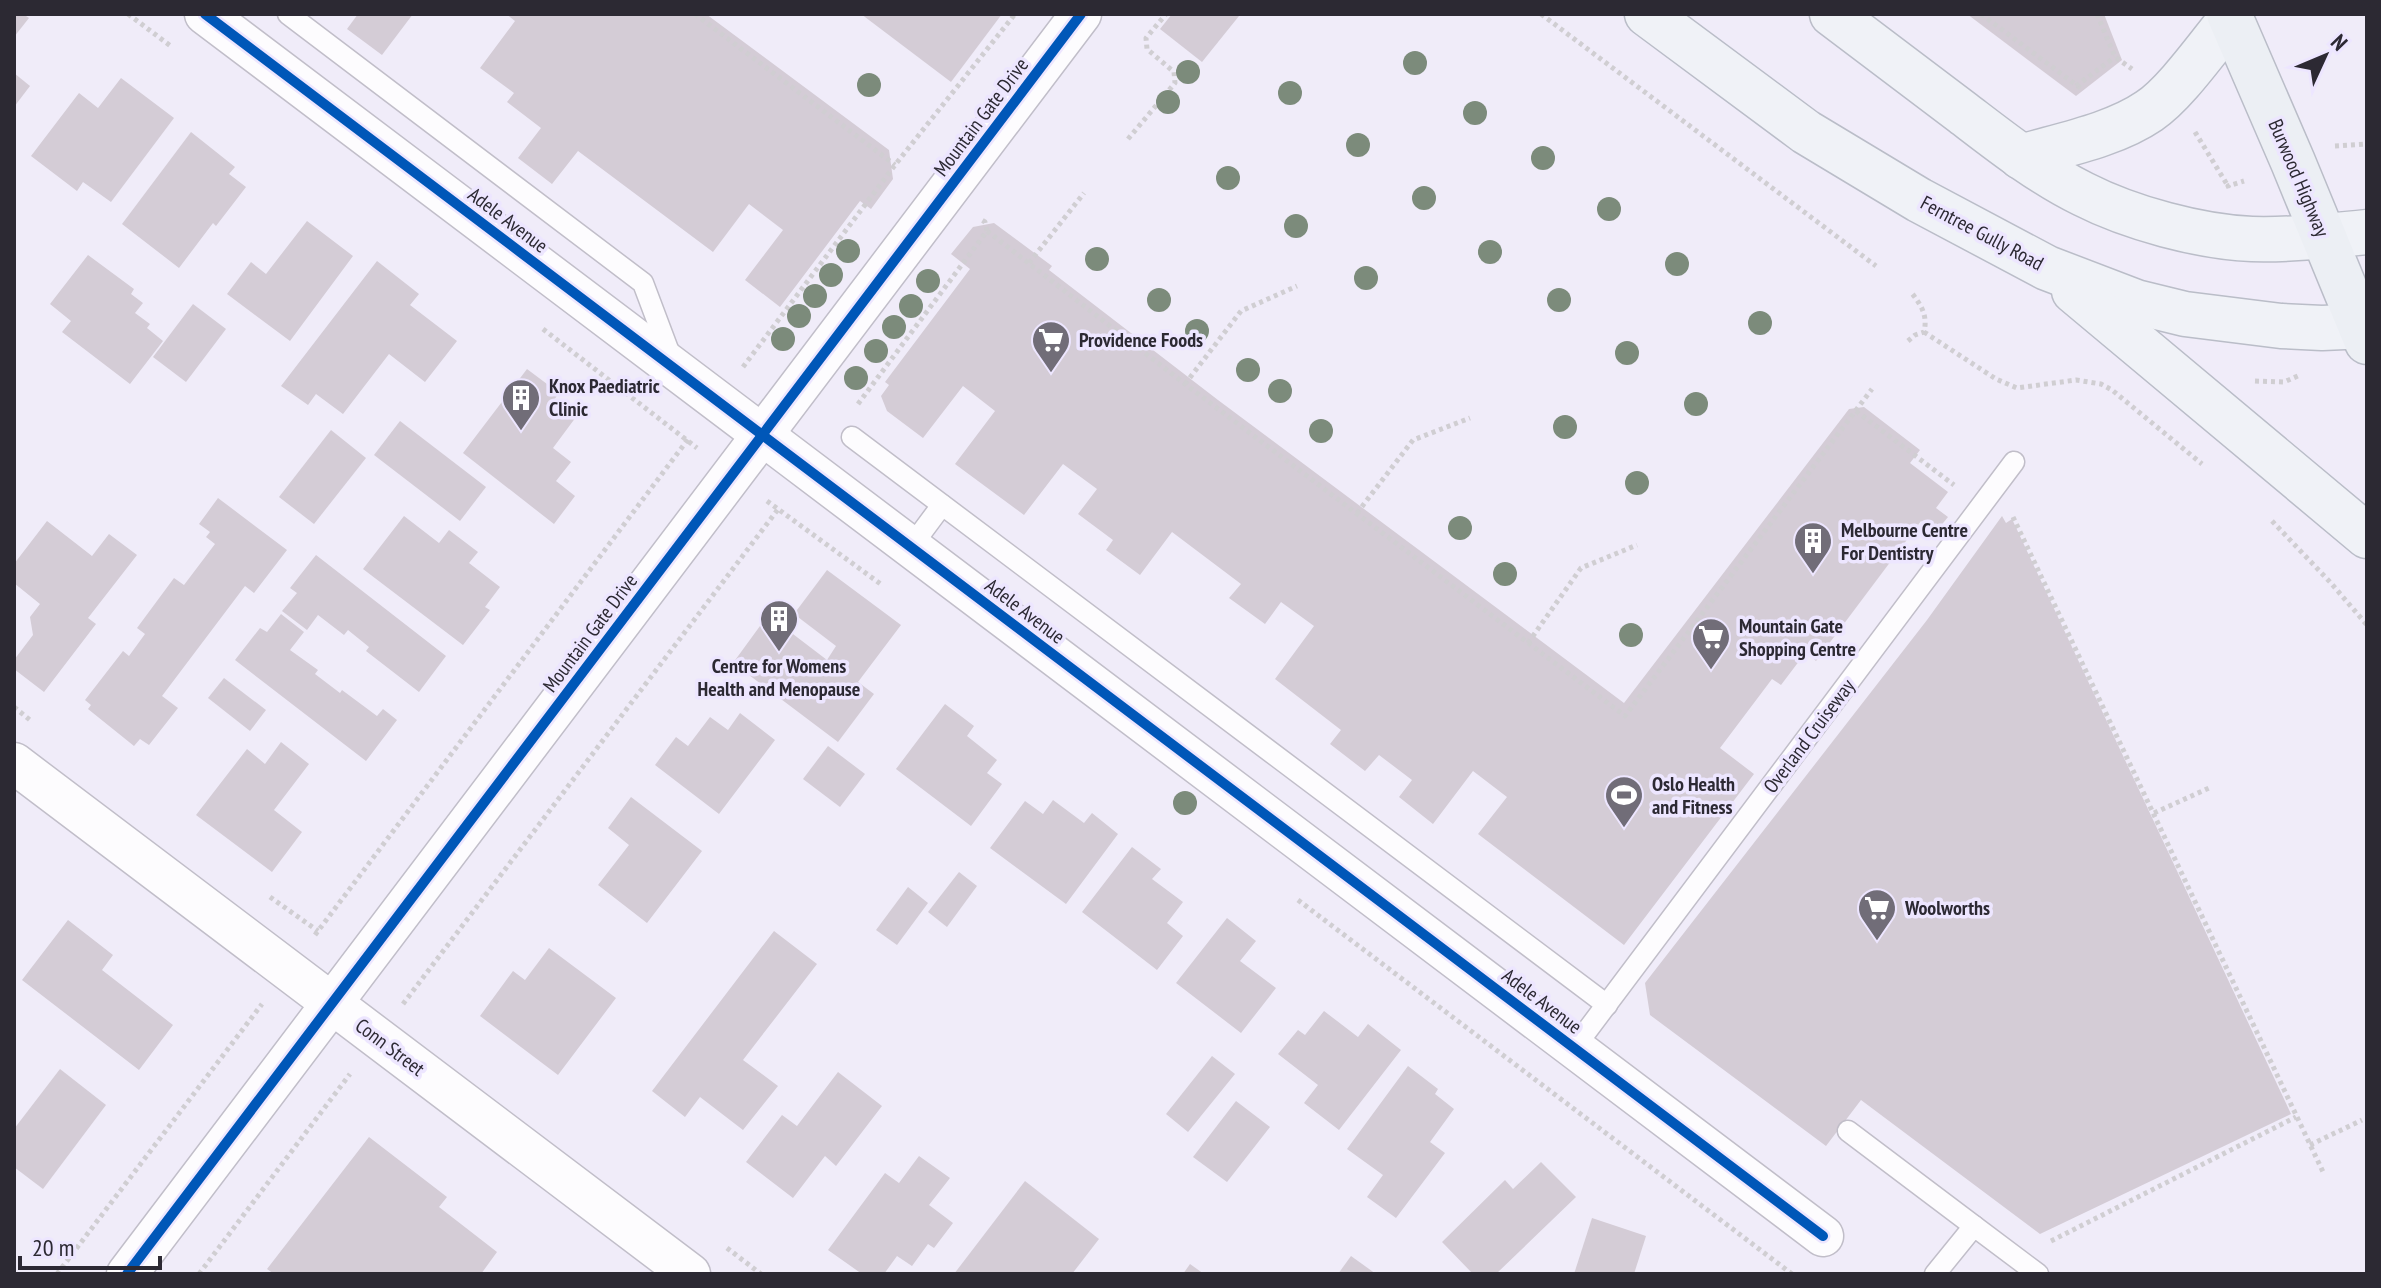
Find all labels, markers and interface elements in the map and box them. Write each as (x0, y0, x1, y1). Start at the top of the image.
north arrow (2285, 16, 2365, 96)
text: N (2325, 28, 2354, 56)
street label: Mountain Gate Drive (928, 53, 1034, 181)
street label: Burwood Highway (2263, 115, 2336, 241)
street label: Adele Avenue (463, 181, 553, 259)
street label: Ferntree Gully Road (1916, 190, 2048, 276)
supermarket icon: Providence Foods (1030, 319, 1072, 374)
place label: Providence Foods (1079, 327, 1203, 353)
place label: Knox Paediatric Clinic (549, 373, 660, 422)
building icon: Knox Paediatric Clinic (500, 377, 542, 432)
place label: Melbourne Centre For Dentistry (1841, 517, 1968, 566)
building icon: Melbourne Centre For Dentistry (1792, 520, 1834, 575)
street label: Mountain Gate Drive (537, 569, 643, 697)
street label: Adele Avenue (980, 572, 1070, 650)
building icon: Centre for Womens Health and Menopause (758, 598, 800, 653)
place label: Mountain Gate Shopping Centre (1739, 613, 1856, 662)
supermarket icon: Mountain Gate Shopping Centre (1690, 616, 1732, 671)
place label: Centre for Womens Health and Menopause (698, 653, 860, 702)
street label: Overland Cruiseway (1758, 673, 1861, 798)
place label: Oslo Health and Fitness (1652, 771, 1735, 820)
sports icon: Oslo Health and Fitness (1603, 774, 1645, 829)
supermarket icon: Woolworths (1856, 887, 1898, 942)
place label: Woolworths (1904, 895, 1990, 921)
street label: Adele Avenue (1497, 962, 1587, 1040)
street label: Conn Street (350, 1012, 430, 1082)
scale bar (20, 1220, 160, 1270)
text: 20 m (32, 1232, 74, 1263)

